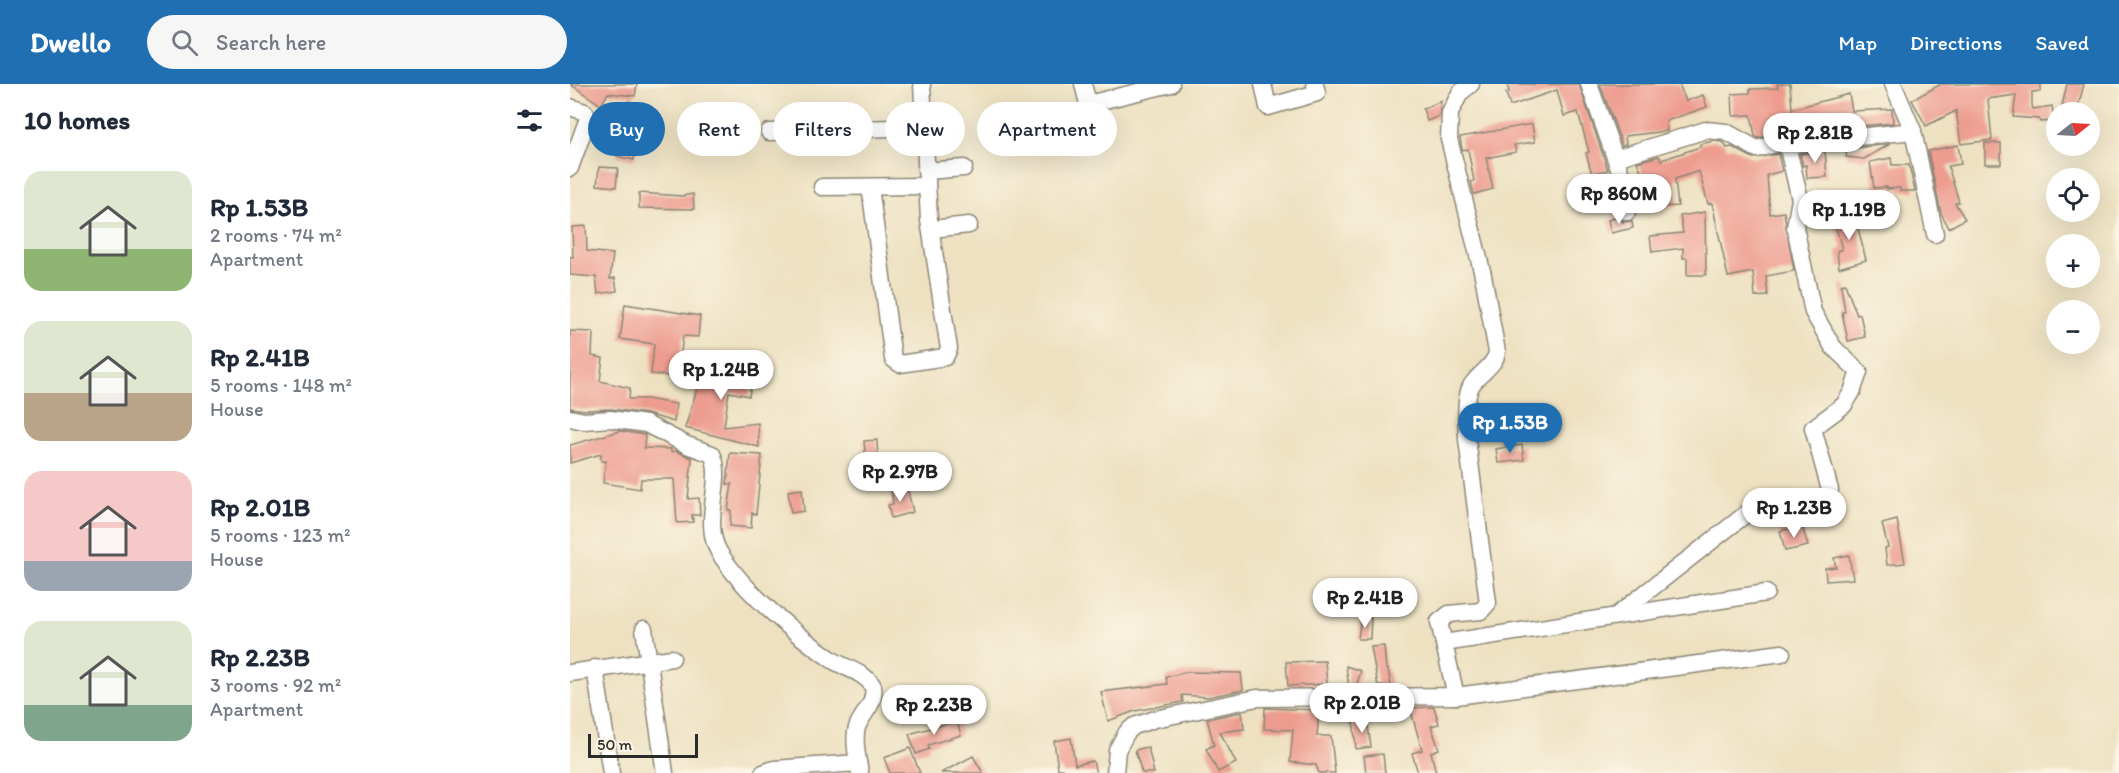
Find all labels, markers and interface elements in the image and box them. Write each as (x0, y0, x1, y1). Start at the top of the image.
search box (147, 15, 567, 69)
text: Dwello (30, 25, 111, 59)
icon: search (168, 26, 201, 59)
text: Search here (216, 29, 326, 56)
text: Map (1839, 30, 1877, 55)
text: Directions (1910, 30, 2002, 55)
text: Saved (2035, 30, 2089, 55)
chip: Buy (588, 102, 665, 156)
chip: Rent (677, 102, 761, 156)
chip: Filters (773, 102, 873, 156)
chip: New (885, 102, 965, 156)
chip: Apartment (977, 102, 1117, 156)
north arrow (2046, 102, 2100, 156)
map controls (2046, 102, 2100, 354)
text: 10 homes (24, 104, 130, 136)
icon: filters (513, 104, 546, 137)
pin: Rp 2.81B (1753, 113, 1877, 164)
text: Rp 2.81B (1777, 120, 1853, 144)
button: locate (2046, 168, 2100, 222)
pin: Rp 860M (1564, 174, 1674, 225)
text: Rp 860M (1580, 181, 1658, 205)
pin: Rp 1.19B (1787, 190, 1911, 241)
text: Rp 1.53B (210, 191, 308, 223)
icon: home (72, 195, 144, 267)
text: Rp 1.19B (1812, 197, 1886, 221)
text: 2 rooms · 74 m² (210, 223, 342, 247)
button: + (2046, 234, 2100, 288)
text: Apartment (210, 247, 303, 271)
button: − (2046, 300, 2100, 354)
text: Rp 2.41B (210, 341, 310, 373)
icon: home (72, 345, 144, 417)
pin: Rp 1.24B (659, 350, 783, 401)
text: Rp 1.24B (683, 357, 759, 381)
text: 5 rooms · 148 m² (210, 373, 352, 397)
text: House (210, 397, 264, 421)
pin: Rp 1.53B (1448, 403, 1572, 454)
text: Rp 1.53B (1472, 410, 1548, 434)
pin: Rp 2.97B (838, 452, 962, 503)
text: Rp 2.97B (862, 459, 938, 483)
pin: Rp 1.23B (1732, 488, 1856, 539)
text: Rp 2.01B (210, 491, 310, 523)
icon: home (72, 495, 144, 567)
text: Rp 1.23B (1756, 495, 1832, 519)
text: 5 rooms · 123 m² (210, 523, 351, 547)
text: House (210, 547, 264, 571)
pin: Rp 2.41B (1303, 578, 1427, 629)
text: Rp 2.41B (1327, 585, 1403, 609)
text: Rp 2.23B (210, 641, 310, 673)
icon: home (72, 645, 144, 717)
text: 3 rooms · 92 m² (210, 673, 341, 697)
pin: Rp 2.01B (1300, 683, 1424, 734)
pin: Rp 2.23B (872, 685, 996, 736)
text: Rp 2.01B (1323, 690, 1401, 714)
text: Rp 2.23B (896, 692, 972, 716)
text: Apartment (210, 697, 303, 721)
scale bar (588, 731, 698, 758)
text: 50 m (597, 735, 632, 754)

